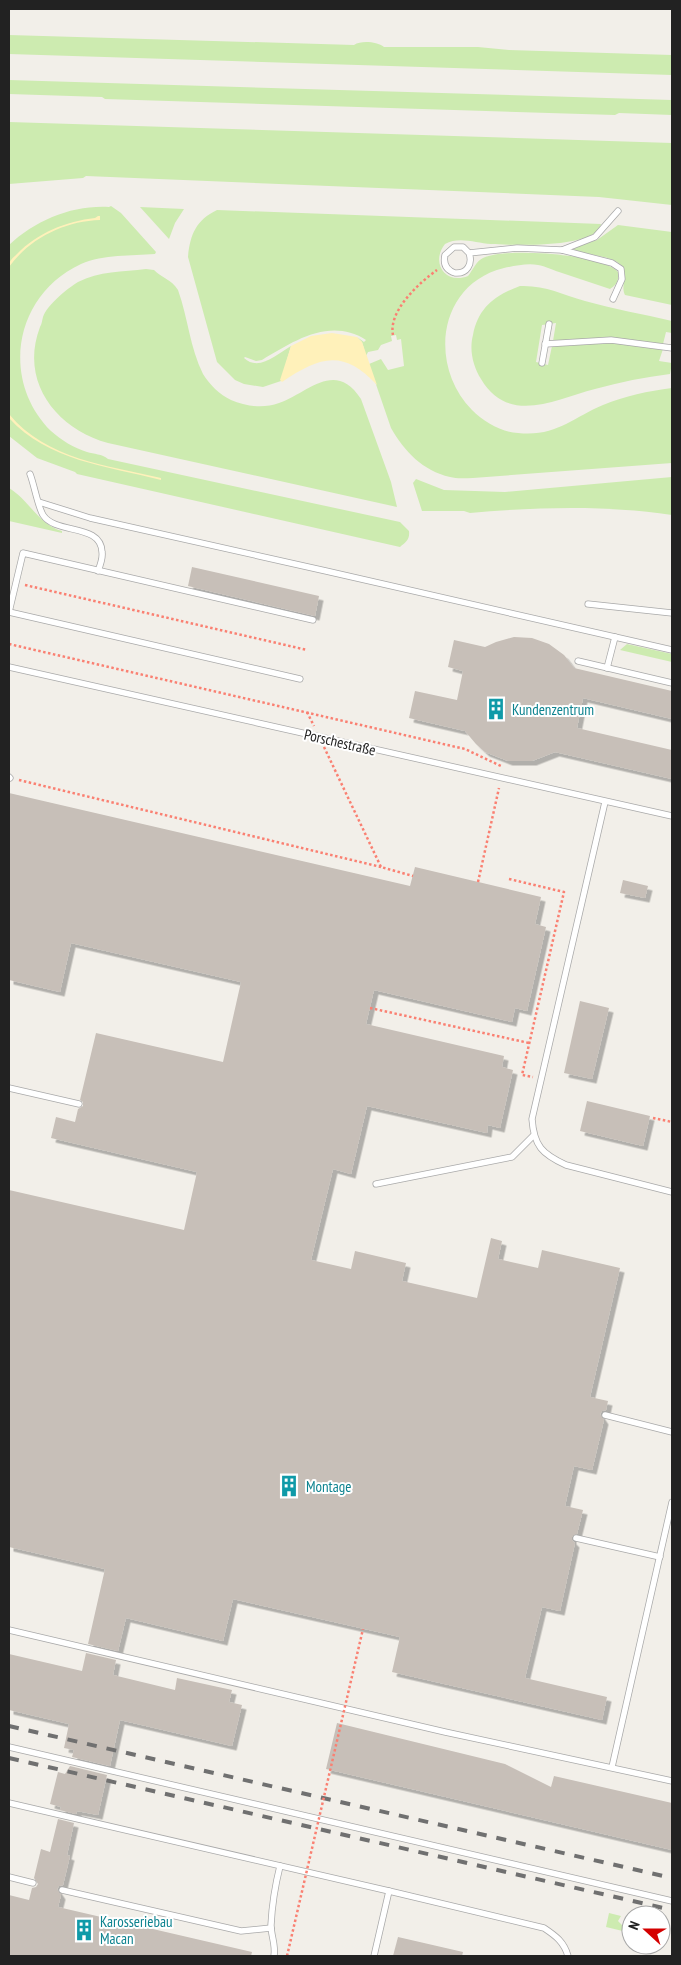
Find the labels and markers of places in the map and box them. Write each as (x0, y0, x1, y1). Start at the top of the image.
building icon: Kundenzentrum (483, 696, 509, 722)
place label: Kundenzentrum (512, 700, 594, 719)
building icon: Montage (276, 1473, 302, 1499)
place label: Montage (306, 1477, 351, 1496)
place label: Karosseriebau Macan (100, 1912, 173, 1948)
building icon: Karosseriebau Macan (71, 1917, 97, 1943)

